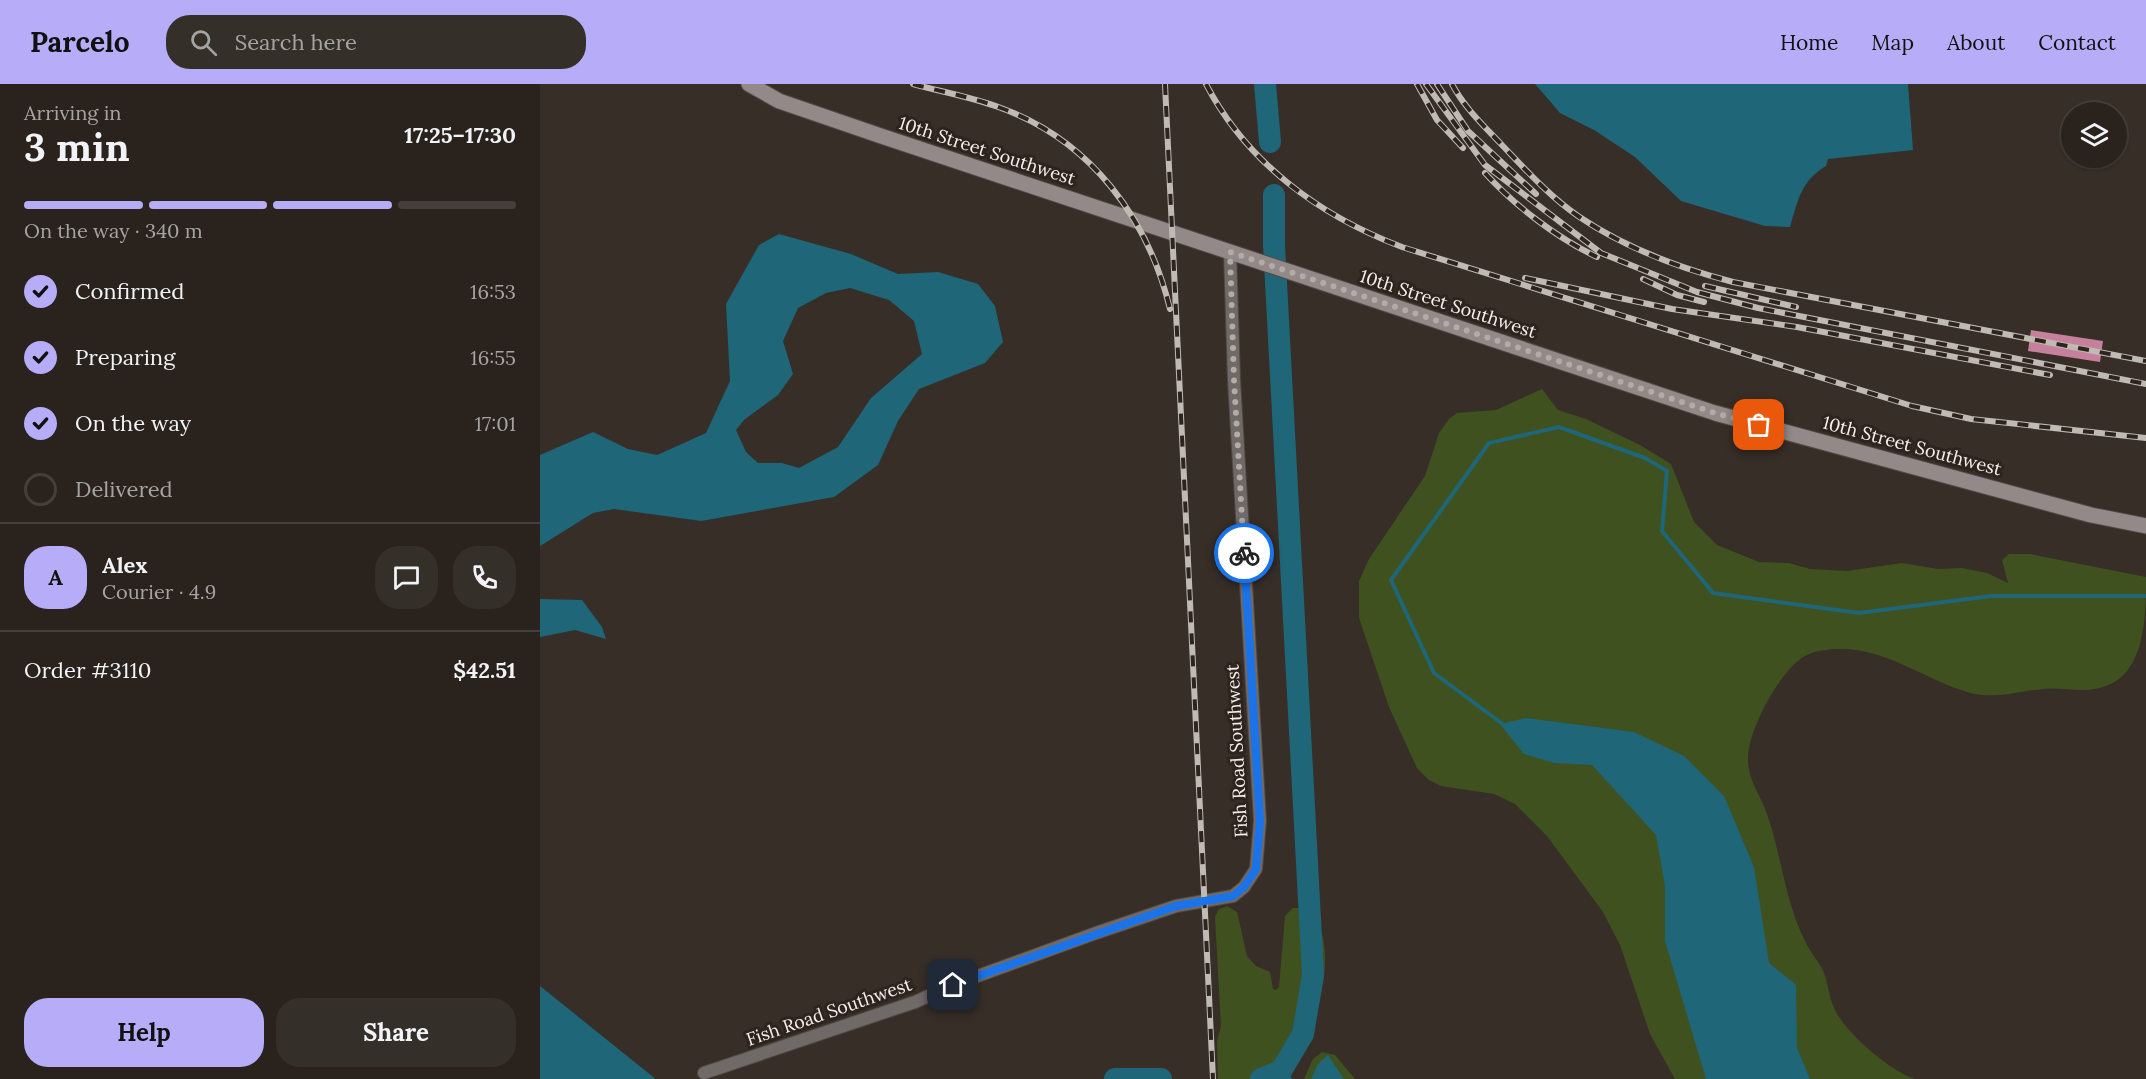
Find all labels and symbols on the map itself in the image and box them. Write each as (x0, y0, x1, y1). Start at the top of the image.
street label: 10th Street Southwest (896, 111, 1078, 190)
street label: 10th Street Southwest (1357, 264, 1539, 343)
pin (1733, 399, 1784, 450)
street label: 10th Street Southwest (1820, 411, 2004, 480)
courier (1214, 523, 1274, 583)
street label: Fish Road Southwest (1220, 664, 1253, 838)
pin (927, 959, 978, 1010)
street label: Fish Road Southwest (743, 972, 915, 1051)

